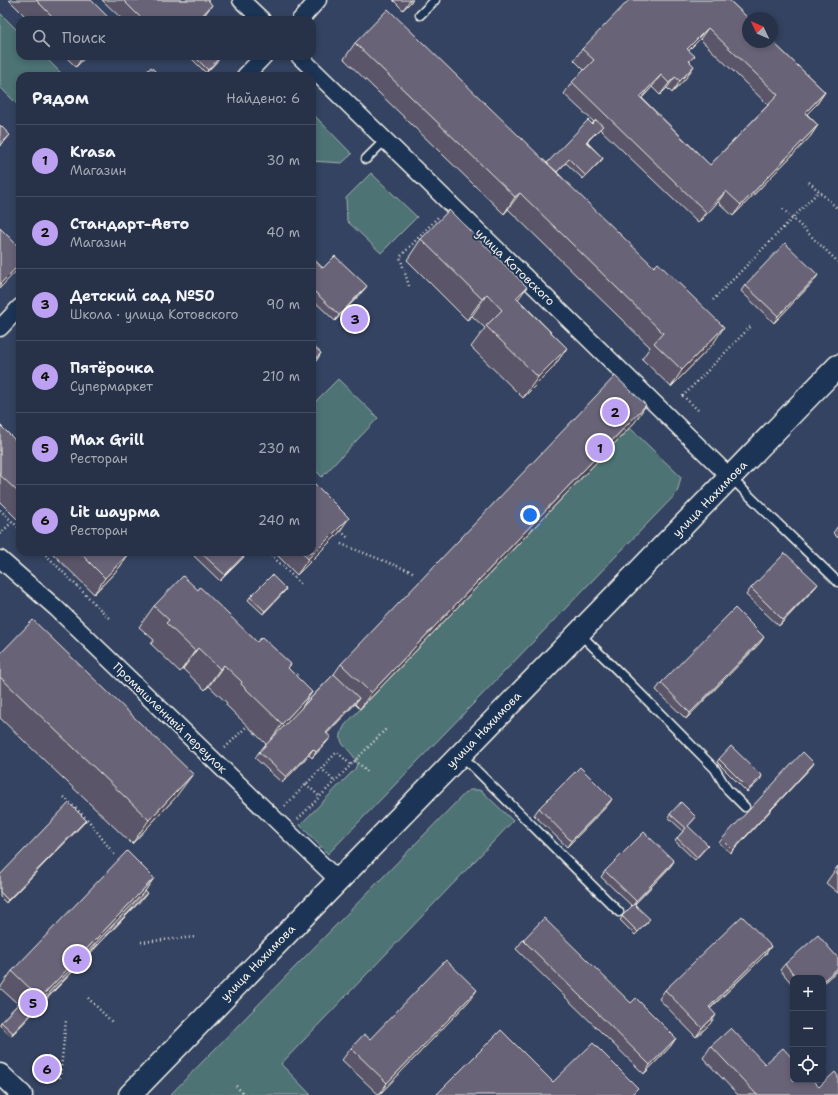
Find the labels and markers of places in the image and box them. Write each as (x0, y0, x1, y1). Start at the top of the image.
pin: 3 (342, 304, 368, 334)
pin: 2 (602, 397, 628, 427)
pin: 1 (587, 433, 613, 463)
pin: 4 (64, 944, 90, 974)
pin: 5 (20, 988, 46, 1018)
pin: 6 (34, 1054, 60, 1084)

